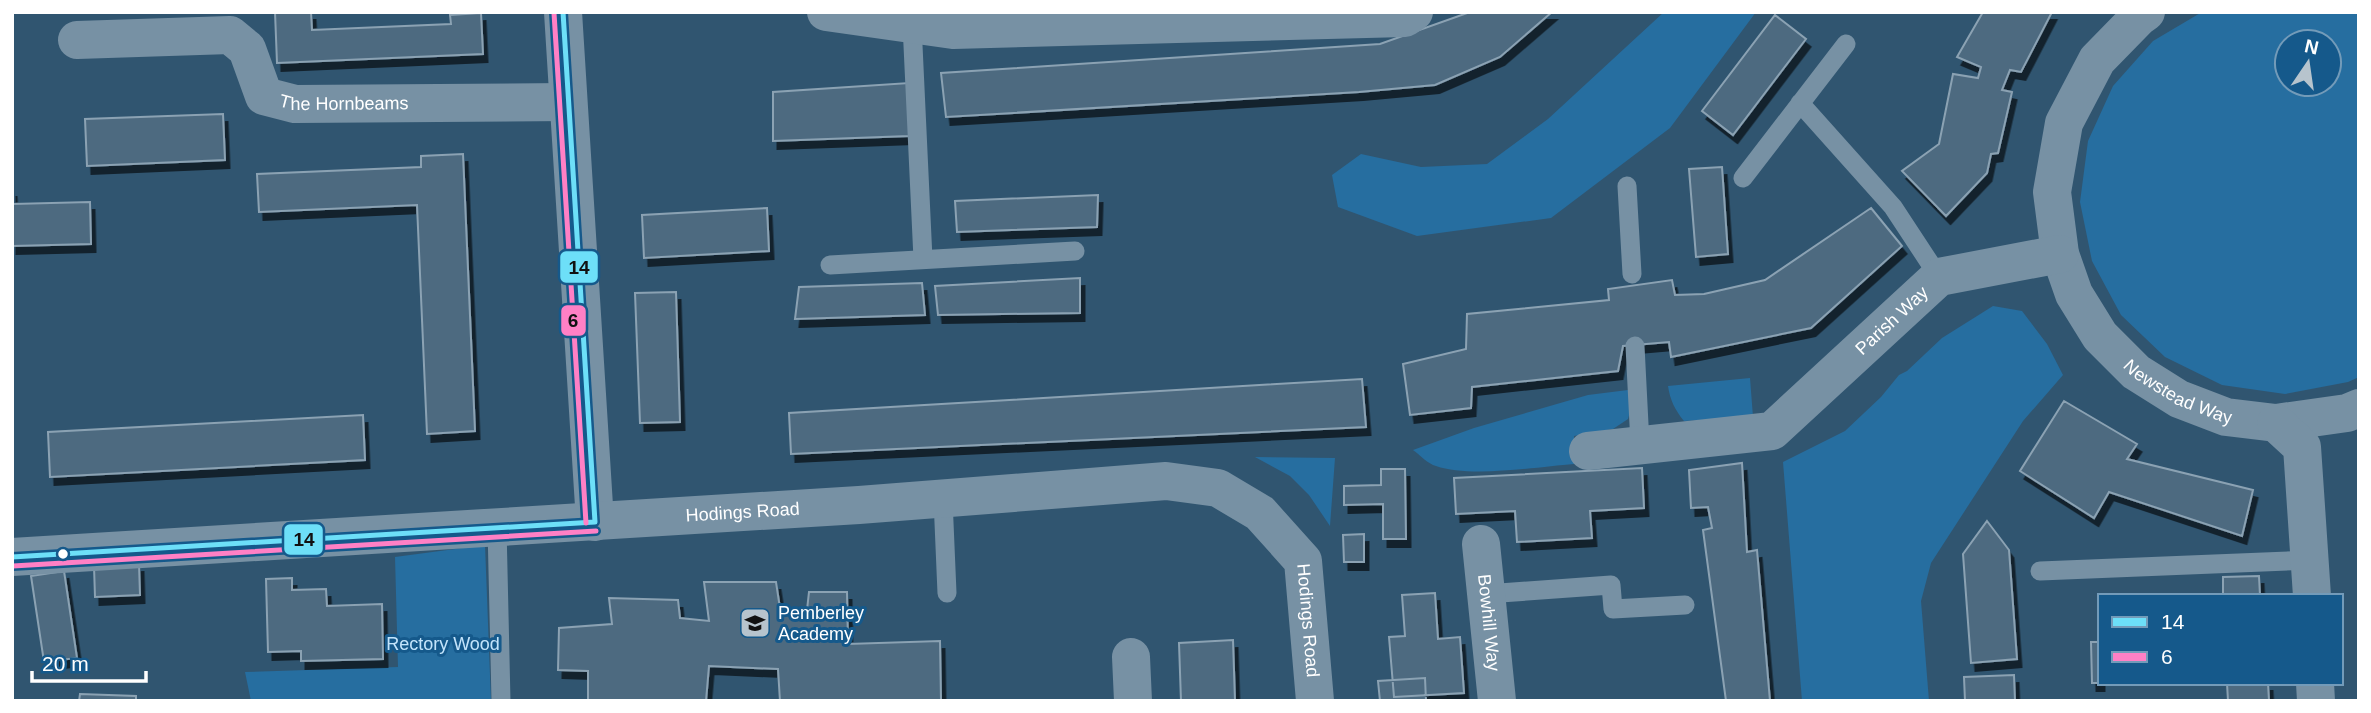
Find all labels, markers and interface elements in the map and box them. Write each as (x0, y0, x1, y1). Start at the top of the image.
north arrow (2273, 28, 2343, 98)
text: N (2303, 35, 2321, 59)
street label: The Hornbeams (277, 90, 409, 114)
line badge: 14 (559, 250, 599, 284)
text: 14 (568, 257, 590, 278)
street label: Parish Way (1851, 282, 1932, 359)
line badge: 6 (560, 304, 587, 337)
text: 6 (568, 310, 578, 331)
street label: Newstead Way (2120, 356, 2233, 428)
street label: Hodings Road (685, 499, 800, 526)
line badge: 14 (283, 523, 324, 556)
text: 14 (293, 529, 315, 550)
unlabelled marker (56, 547, 70, 561)
street label: Hodings Road (1293, 563, 1323, 678)
street label: Bowhill Way (1474, 573, 1504, 672)
legend (2098, 594, 2343, 685)
place label: Pemberley Academy (778, 603, 864, 644)
school or university icon: Pemberley Academy (738, 606, 772, 640)
text: 14 (2161, 610, 2185, 633)
park label: Rectory Wood (386, 634, 500, 654)
scale bar (32, 640, 145, 684)
text: 6 (2161, 645, 2173, 668)
text: 20 m (42, 652, 89, 675)

